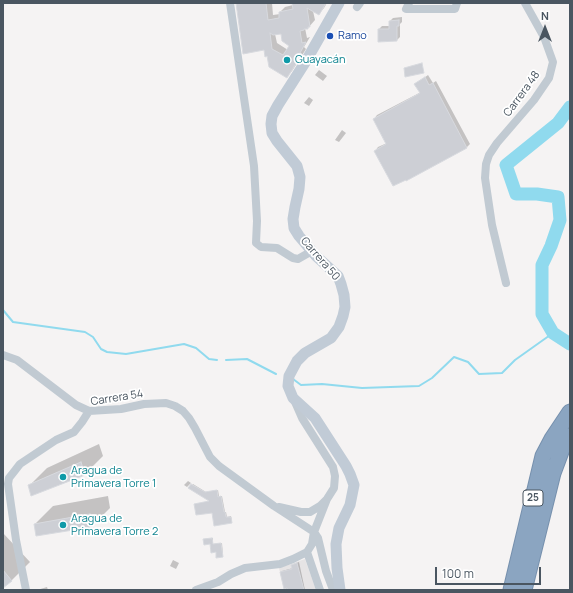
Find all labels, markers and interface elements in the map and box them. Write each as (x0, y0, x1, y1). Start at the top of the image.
north arrow (525, 8, 565, 48)
text: N (541, 8, 549, 23)
place label: Ramo (338, 29, 367, 43)
marker: Ramo (325, 31, 335, 41)
place label: Guayacán (295, 53, 345, 67)
marker: Guayacán (282, 55, 292, 65)
street label: Carrera 48 (501, 69, 543, 119)
street label: Carrera 50 (298, 235, 342, 283)
street label: Carrera 54 (90, 387, 144, 409)
place label: Aragua de Primavera Torre 1 (71, 464, 156, 490)
marker: Aragua de Primavera Torre 1 (58, 472, 68, 482)
road number: 25 (523, 490, 543, 506)
place label: Aragua de Primavera Torre 2 (71, 512, 158, 538)
marker: Aragua de Primavera Torre 2 (58, 520, 68, 530)
scale bar (437, 559, 543, 585)
text: 100 m (442, 565, 474, 582)

